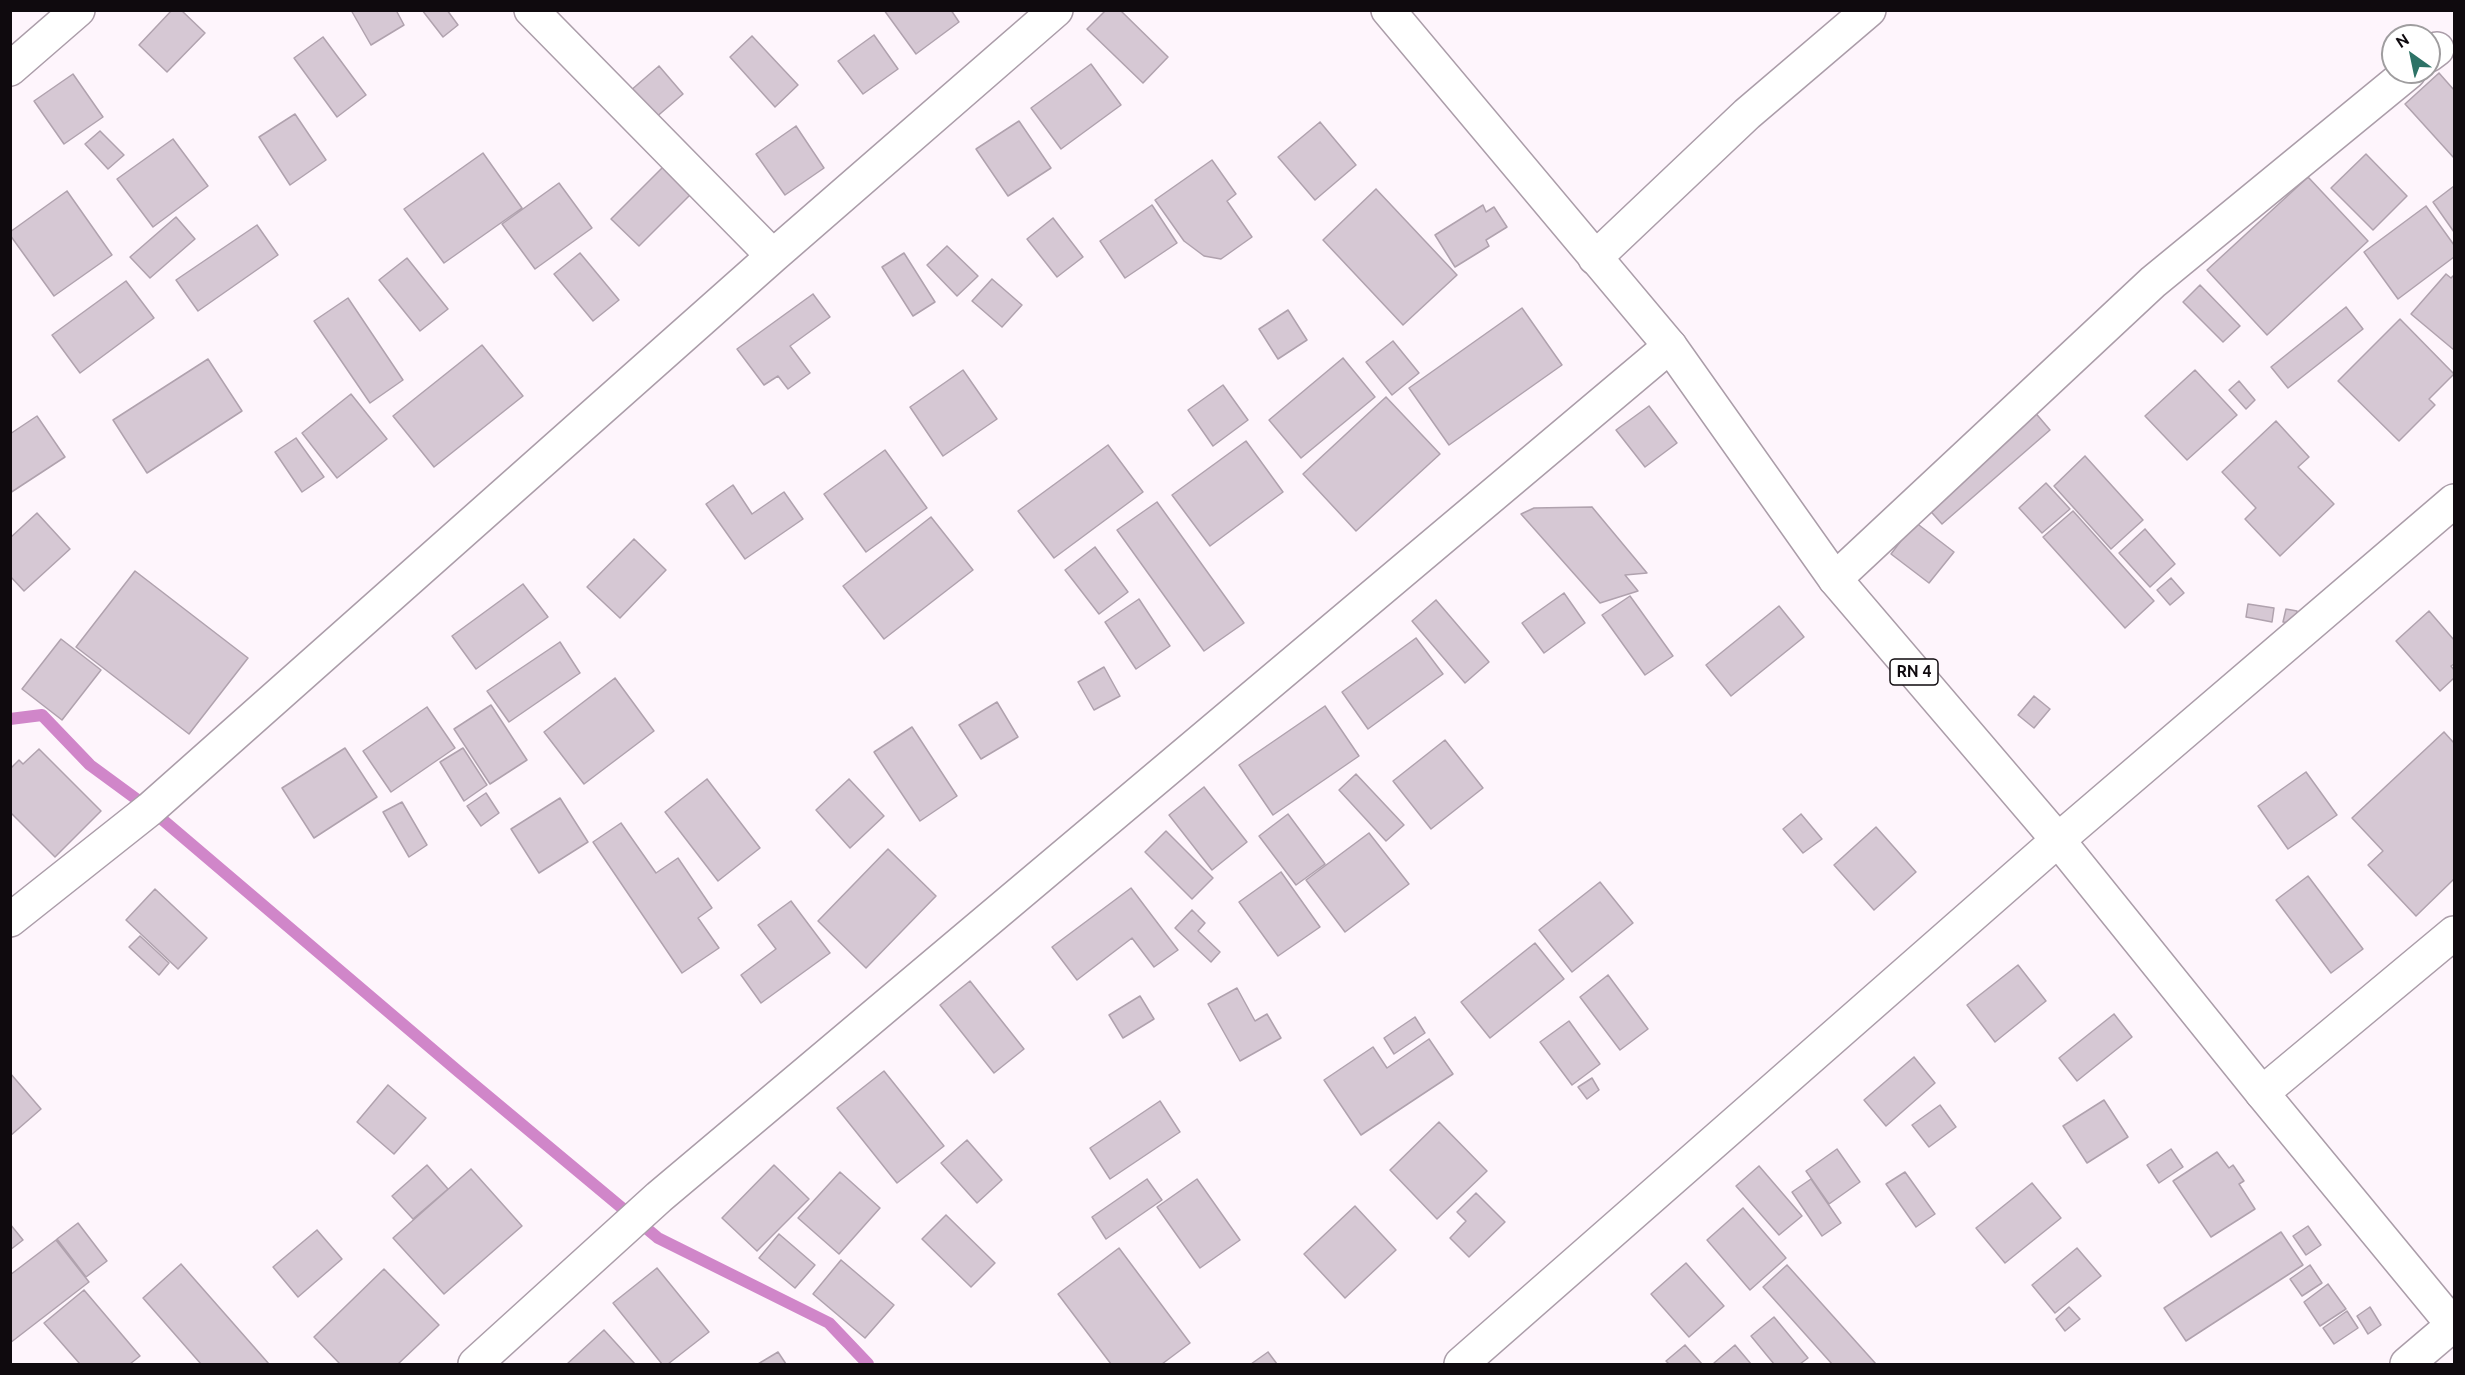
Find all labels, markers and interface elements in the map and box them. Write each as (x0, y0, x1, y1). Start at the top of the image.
north arrow (2381, 24, 2441, 84)
text: N (2392, 30, 2412, 51)
road number: RN 4 (1890, 659, 1938, 685)

